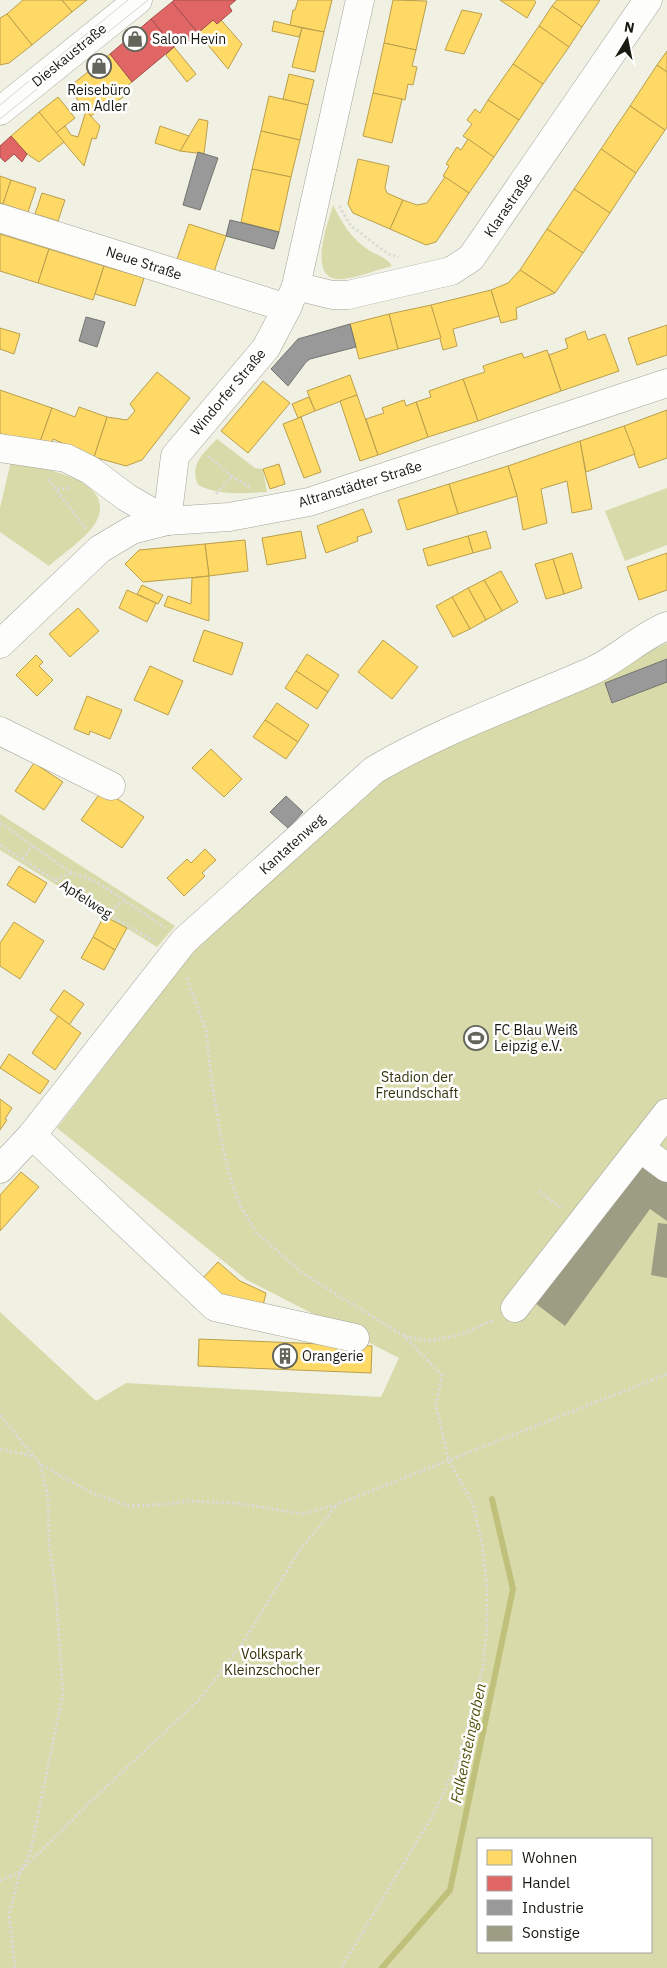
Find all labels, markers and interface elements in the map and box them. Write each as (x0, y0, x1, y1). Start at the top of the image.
north arrow (602, 15, 652, 65)
text: N (623, 17, 636, 37)
street label: Dieskaustraße (28, 19, 110, 91)
shop icon: Salon Hevin (122, 26, 148, 52)
place label: Salon Hevin (152, 30, 226, 48)
shop icon: Reisebüro am Adler (86, 53, 112, 79)
place label: Reisebüro am Adler (67, 81, 131, 115)
street label: Klarastraße (480, 169, 536, 241)
street label: Neue Straße (104, 242, 185, 284)
street label: Windorfer Straße (186, 345, 270, 439)
street label: Altranstädter Straße (296, 457, 424, 511)
street label: Kantatenweg (255, 809, 329, 878)
street label: Apfelweg (56, 875, 116, 923)
place label: FC Blau Weiß Leipzig e.V. (494, 1021, 578, 1055)
sports icon: FC Blau Weiß Leipzig e.V. (463, 1025, 489, 1051)
park label: Stadion der Freundschaft (375, 1068, 459, 1102)
building icon: Orangerie (272, 1343, 298, 1369)
place label: Orangerie (302, 1347, 364, 1365)
park label: Volkspark Kleinzschocher (224, 1645, 320, 1679)
water label: Falkensteingraben (446, 1681, 490, 1805)
legend (477, 1838, 652, 1953)
text: Wohnen (522, 1848, 577, 1867)
text: Handel (522, 1873, 570, 1892)
text: Industrie (522, 1898, 584, 1917)
text: Sonstige (522, 1923, 580, 1942)

